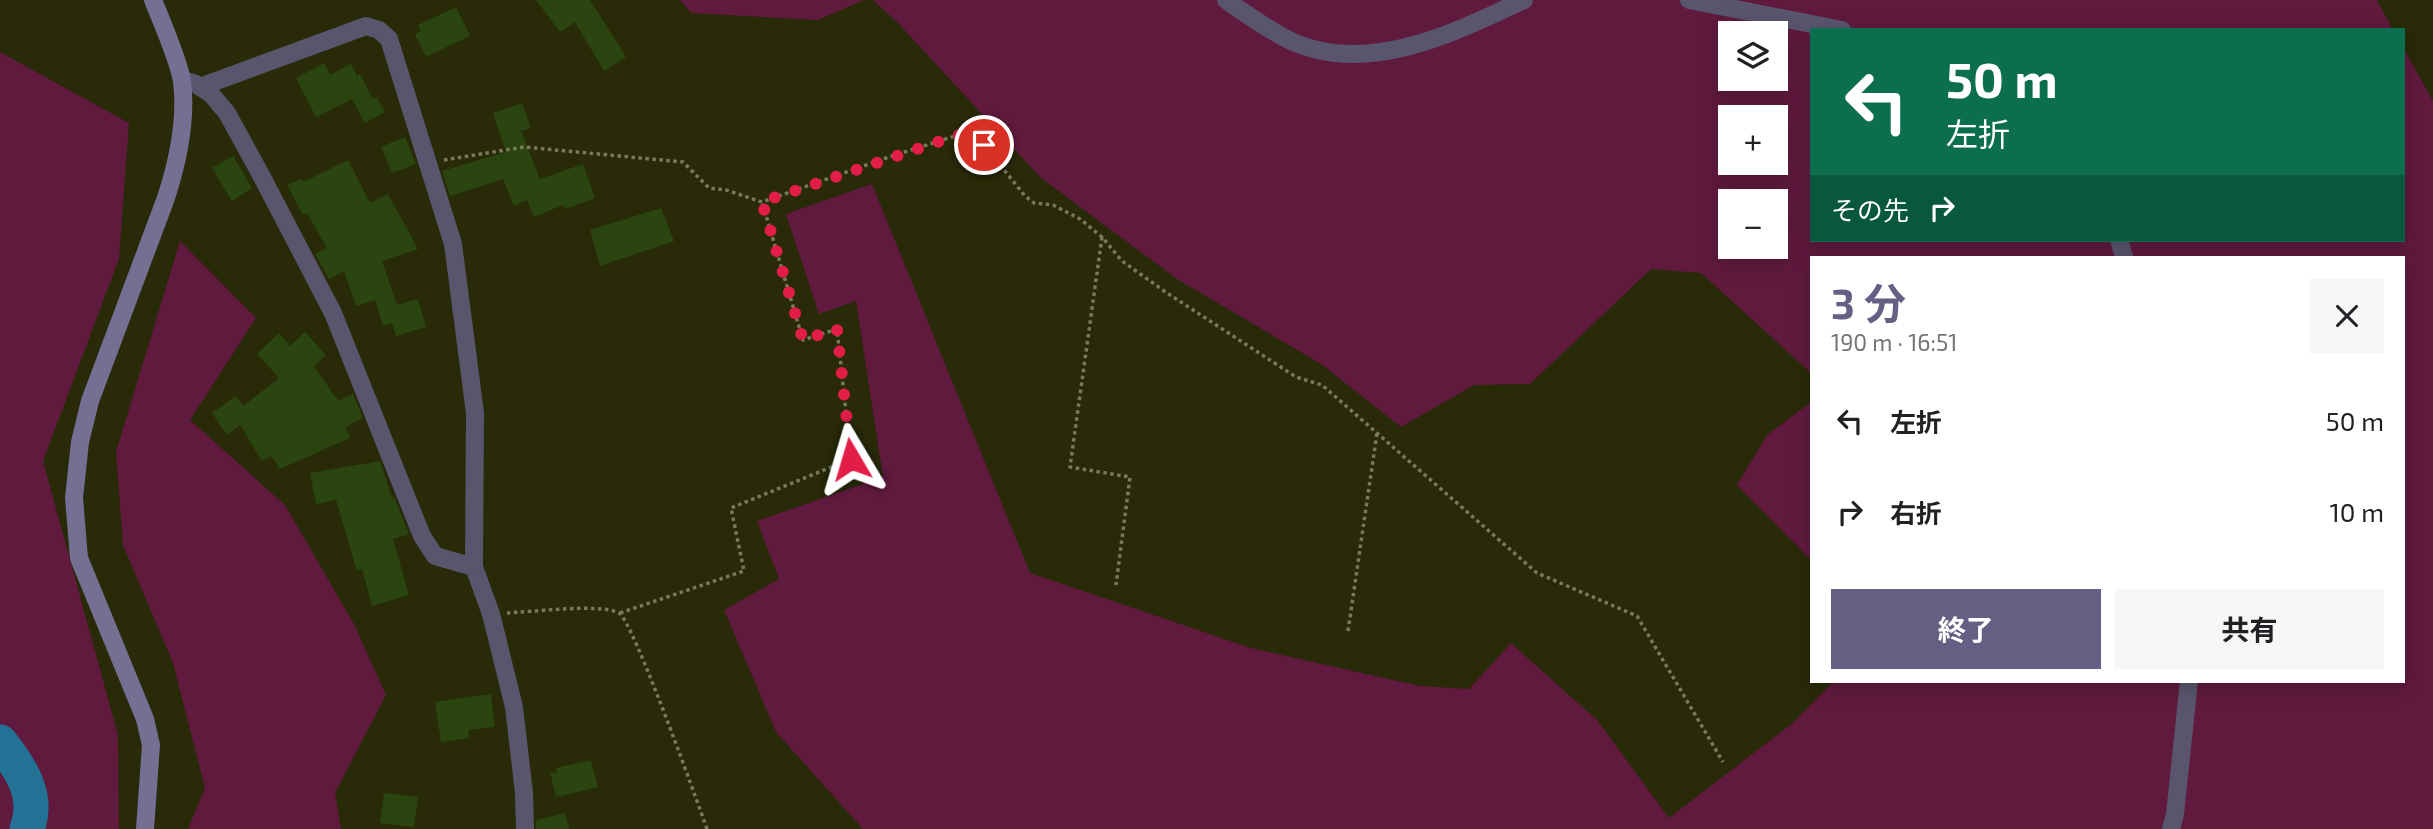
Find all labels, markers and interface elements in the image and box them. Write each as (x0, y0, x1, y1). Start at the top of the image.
map controls (1718, 21, 1788, 259)
button: layers (1718, 21, 1788, 91)
text: 50 m (1946, 49, 2058, 108)
icon: left (1831, 56, 1922, 147)
button: + (1718, 105, 1788, 175)
text: 左折 (1946, 114, 2010, 152)
pin (954, 115, 1014, 175)
icon: arrive (965, 126, 1003, 164)
button: − (1718, 189, 1788, 259)
icon: right (1923, 189, 1961, 227)
text: その先 (1831, 194, 1909, 225)
text: 3 分 (1831, 277, 1906, 327)
button: close (2310, 279, 2384, 353)
text: 190 m · 16:51 (1831, 328, 1957, 356)
icon: left (1831, 402, 1869, 440)
text: 50 m (2326, 405, 2384, 436)
text: 左折 (1890, 406, 1942, 437)
position arrow (814, 422, 888, 496)
icon: right (1831, 493, 1869, 531)
text: 10 m (2329, 496, 2384, 527)
text: 右折 (1890, 497, 1942, 528)
button: 終了 (1831, 589, 2101, 669)
button: 共有 (2115, 589, 2384, 669)

